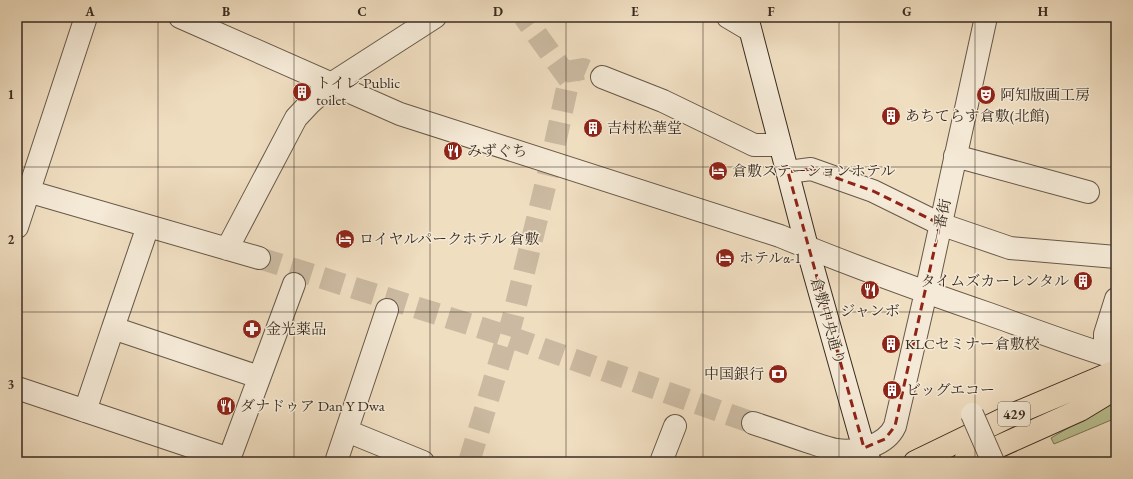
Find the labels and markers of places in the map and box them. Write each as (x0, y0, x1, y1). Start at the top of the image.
place label: トイレ Public toilet (316, 73, 400, 109)
building icon: トイレ Public toilet (291, 81, 313, 103)
theatre icon: 阿知版画工房 (975, 84, 997, 106)
place label: 阿知版画工房 (1000, 85, 1090, 104)
building icon: あちてらす倉敷(北館) (880, 105, 902, 127)
place label: あちてらす倉敷(北館) (905, 106, 1050, 125)
building icon: 吉村松華堂 (582, 117, 604, 139)
place label: 吉村松華堂 (607, 118, 682, 137)
restaurant icon: みずぐち (442, 140, 464, 162)
place label: みずぐち (467, 141, 527, 160)
hotel icon: 倉敷ステーションホテル (707, 160, 729, 182)
place label: 倉敷ステーションホテル (732, 161, 895, 180)
hotel icon: ロイヤルパークホテル 倉敷 (334, 228, 356, 250)
place label: ロイヤルパークホテル 倉敷 (359, 229, 540, 248)
hotel icon: ホテルα-1 (714, 247, 736, 269)
place label: ホテルα-1 (739, 248, 801, 267)
building icon: タイムズカーレンタル (1072, 270, 1094, 292)
place label: タイムズカーレンタル (921, 271, 1069, 290)
restaurant icon: ジャンボ (859, 279, 881, 301)
place label: ジャンボ (840, 301, 900, 320)
pharmacy icon: 金光薬品 (241, 318, 263, 340)
place label: 金光薬品 (266, 319, 326, 338)
building icon: KLCセミナー倉敷校 (880, 333, 902, 355)
place label: KLCセミナー倉敷校 (905, 334, 1040, 353)
bank icon: 中国銀行 (767, 363, 789, 385)
place label: 中国銀行 (704, 364, 764, 383)
building icon: ビッグエコー (881, 379, 903, 401)
place label: ビッグエコー (906, 380, 995, 399)
restaurant icon: ダナドゥア Dan Y Dwa (215, 395, 237, 417)
place label: ダナドゥア Dan Y Dwa (240, 396, 385, 415)

